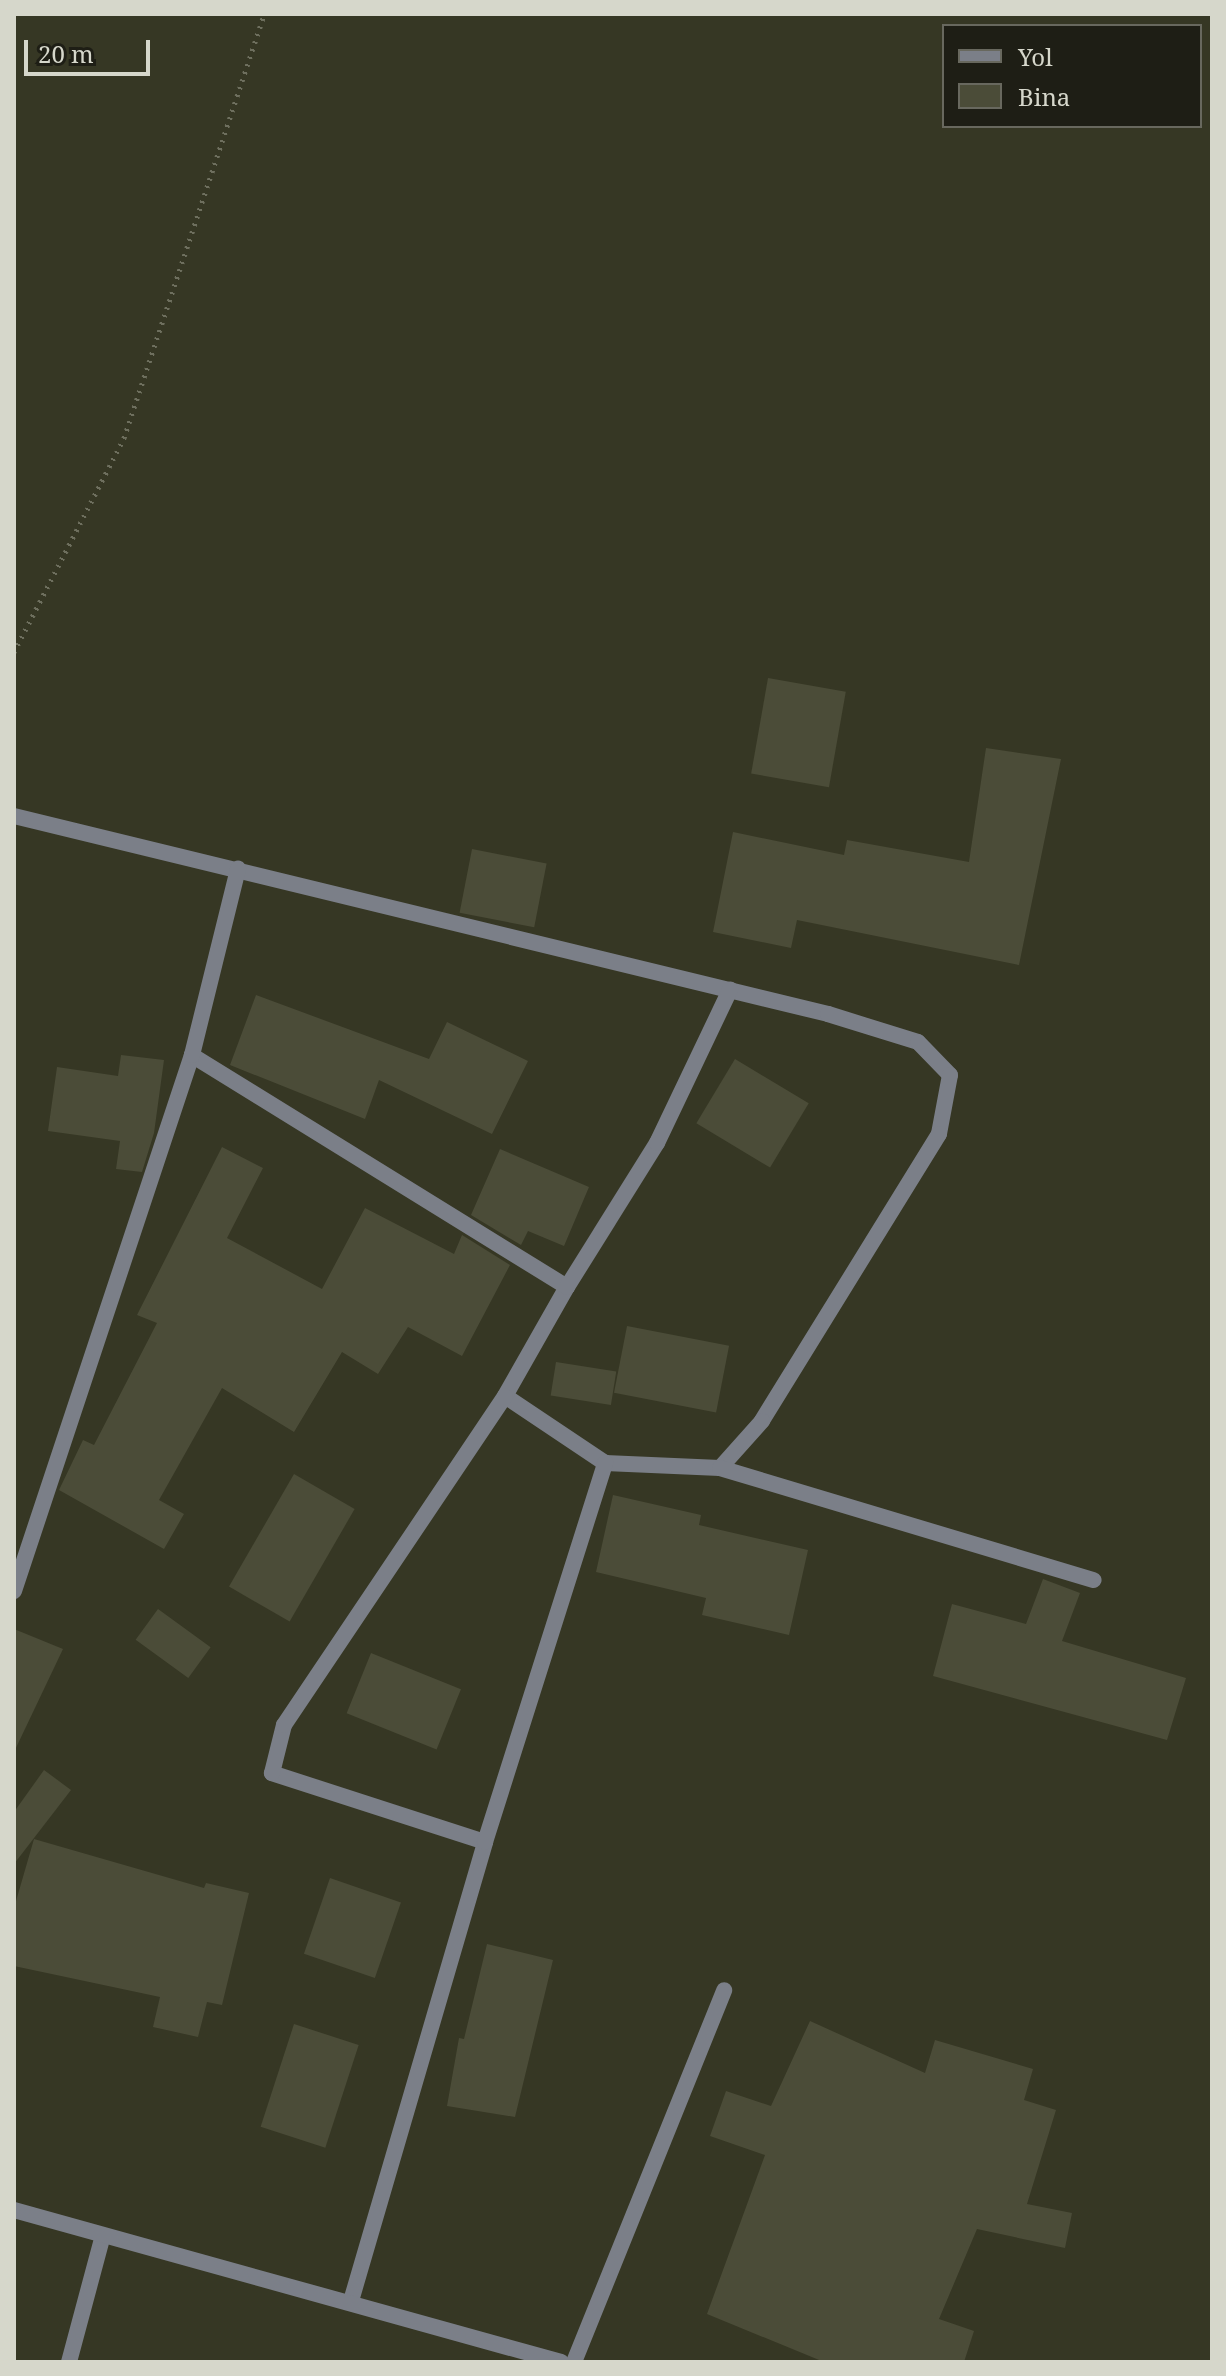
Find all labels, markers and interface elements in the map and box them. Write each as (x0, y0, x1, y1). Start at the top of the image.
scale bar (28, 24, 154, 74)
legend (942, 24, 1202, 128)
text: 20 m (38, 37, 94, 70)
text: Yol (1018, 40, 1053, 73)
text: Bina (1018, 80, 1070, 113)

